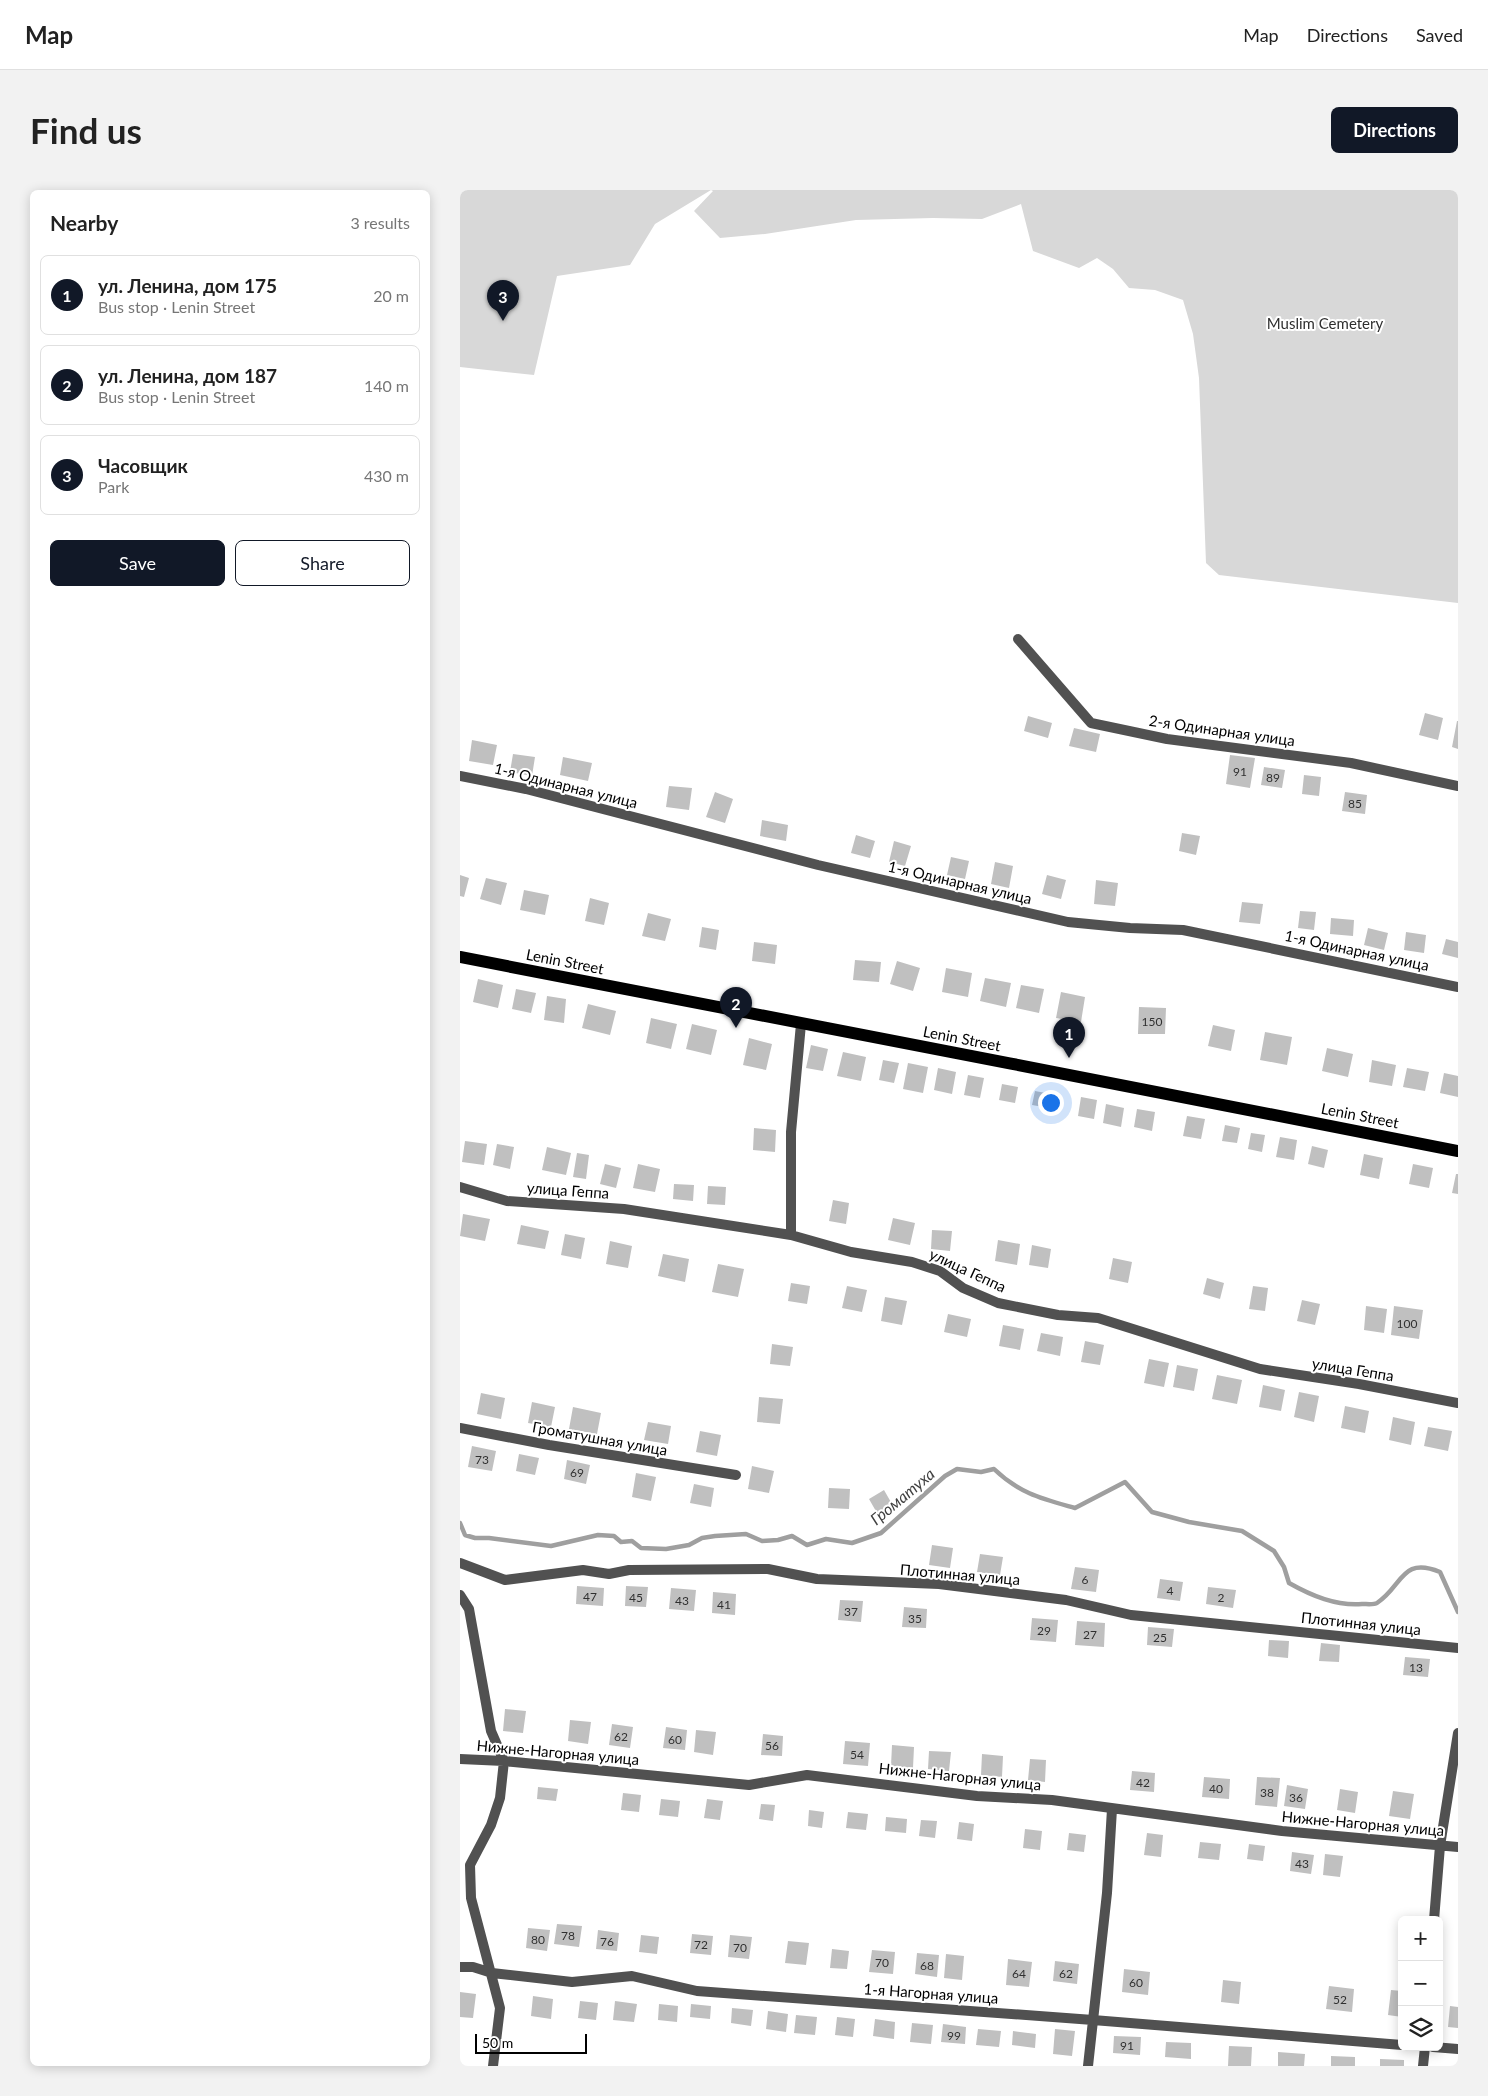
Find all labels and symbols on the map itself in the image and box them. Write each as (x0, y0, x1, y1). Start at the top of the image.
pin: 3 (487, 280, 519, 321)
park label: Muslim Cemetery (1267, 314, 1383, 332)
street label: 2-я Одинарная улица (1148, 711, 1296, 749)
street label: 1-я Одинарная улица (492, 758, 640, 812)
house number: 91 (1233, 764, 1247, 779)
house number: 89 (1266, 770, 1280, 785)
house number: 85 (1348, 796, 1362, 811)
street label: 1-я Одинарная улица (886, 857, 1034, 907)
street label: 1-я Одинарная улица (1283, 926, 1431, 974)
street label: Lenin Street (525, 945, 606, 977)
pin: 2 (720, 987, 752, 1028)
house number: 150 (1142, 1014, 1162, 1029)
pin: 1 (1053, 1017, 1085, 1058)
street label: Lenin Street (922, 1022, 1003, 1054)
your location (1038, 1090, 1064, 1116)
street label: Lenin Street (1320, 1099, 1401, 1131)
street label: улица Геппа (526, 1178, 610, 1202)
street label: улица Геппа (927, 1244, 1009, 1296)
house number: 100 (1397, 1316, 1417, 1331)
street label: улица Геппа (1311, 1354, 1395, 1384)
street label: Громатушная улица (531, 1417, 669, 1459)
house number: 73 (475, 1452, 489, 1467)
water label: Громатуха (866, 1464, 938, 1528)
house number: 69 (570, 1465, 584, 1480)
street label: Плотинная улица (899, 1560, 1021, 1588)
house number: 6 (1082, 1572, 1089, 1587)
house number: 4 (1167, 1583, 1174, 1598)
house number: 47 (583, 1589, 597, 1604)
house number: 45 (629, 1590, 643, 1605)
house number: 2 (1218, 1590, 1225, 1605)
house number: 43 (675, 1593, 689, 1608)
house number: 41 (717, 1597, 731, 1612)
house number: 37 (844, 1604, 858, 1619)
street label: Плотинная улица (1300, 1608, 1422, 1638)
house number: 35 (908, 1611, 922, 1626)
house number: 29 (1037, 1623, 1051, 1638)
house number: 27 (1083, 1627, 1097, 1642)
house number: 25 (1153, 1630, 1167, 1645)
house number: 13 (1409, 1660, 1423, 1675)
house number: 62 (614, 1729, 628, 1744)
house number: 60 (668, 1732, 682, 1747)
street label: Нижне-Нагорная улица (476, 1736, 640, 1768)
house number: 56 (765, 1738, 779, 1753)
house number: 54 (850, 1747, 864, 1762)
street label: Нижне-Нагорная улица (878, 1759, 1042, 1793)
house number: 42 (1136, 1775, 1150, 1790)
house number: 40 (1209, 1781, 1223, 1796)
house number: 38 (1260, 1785, 1274, 1800)
house number: 36 (1289, 1790, 1303, 1805)
street label: Нижне-Нагорная улица (1281, 1807, 1445, 1839)
house number: 43 (1295, 1856, 1309, 1871)
house number: 78 (561, 1928, 575, 1943)
house number: 80 (531, 1932, 545, 1947)
house number: 76 (600, 1934, 614, 1949)
house number: 72 (694, 1937, 708, 1952)
house number: 70 (733, 1940, 747, 1955)
house number: 70 (875, 1955, 889, 1970)
house number: 68 (920, 1958, 934, 1973)
house number: 64 (1012, 1966, 1026, 1981)
house number: 62 (1059, 1966, 1073, 1981)
house number: 60 (1129, 1975, 1143, 1990)
street label: 1-я Нагорная улица (863, 1979, 999, 2007)
house number: 52 (1333, 1992, 1347, 2007)
house number: 99 (947, 2028, 961, 2043)
scale bar (475, 2031, 588, 2054)
house number: 91 (1120, 2038, 1134, 2053)

